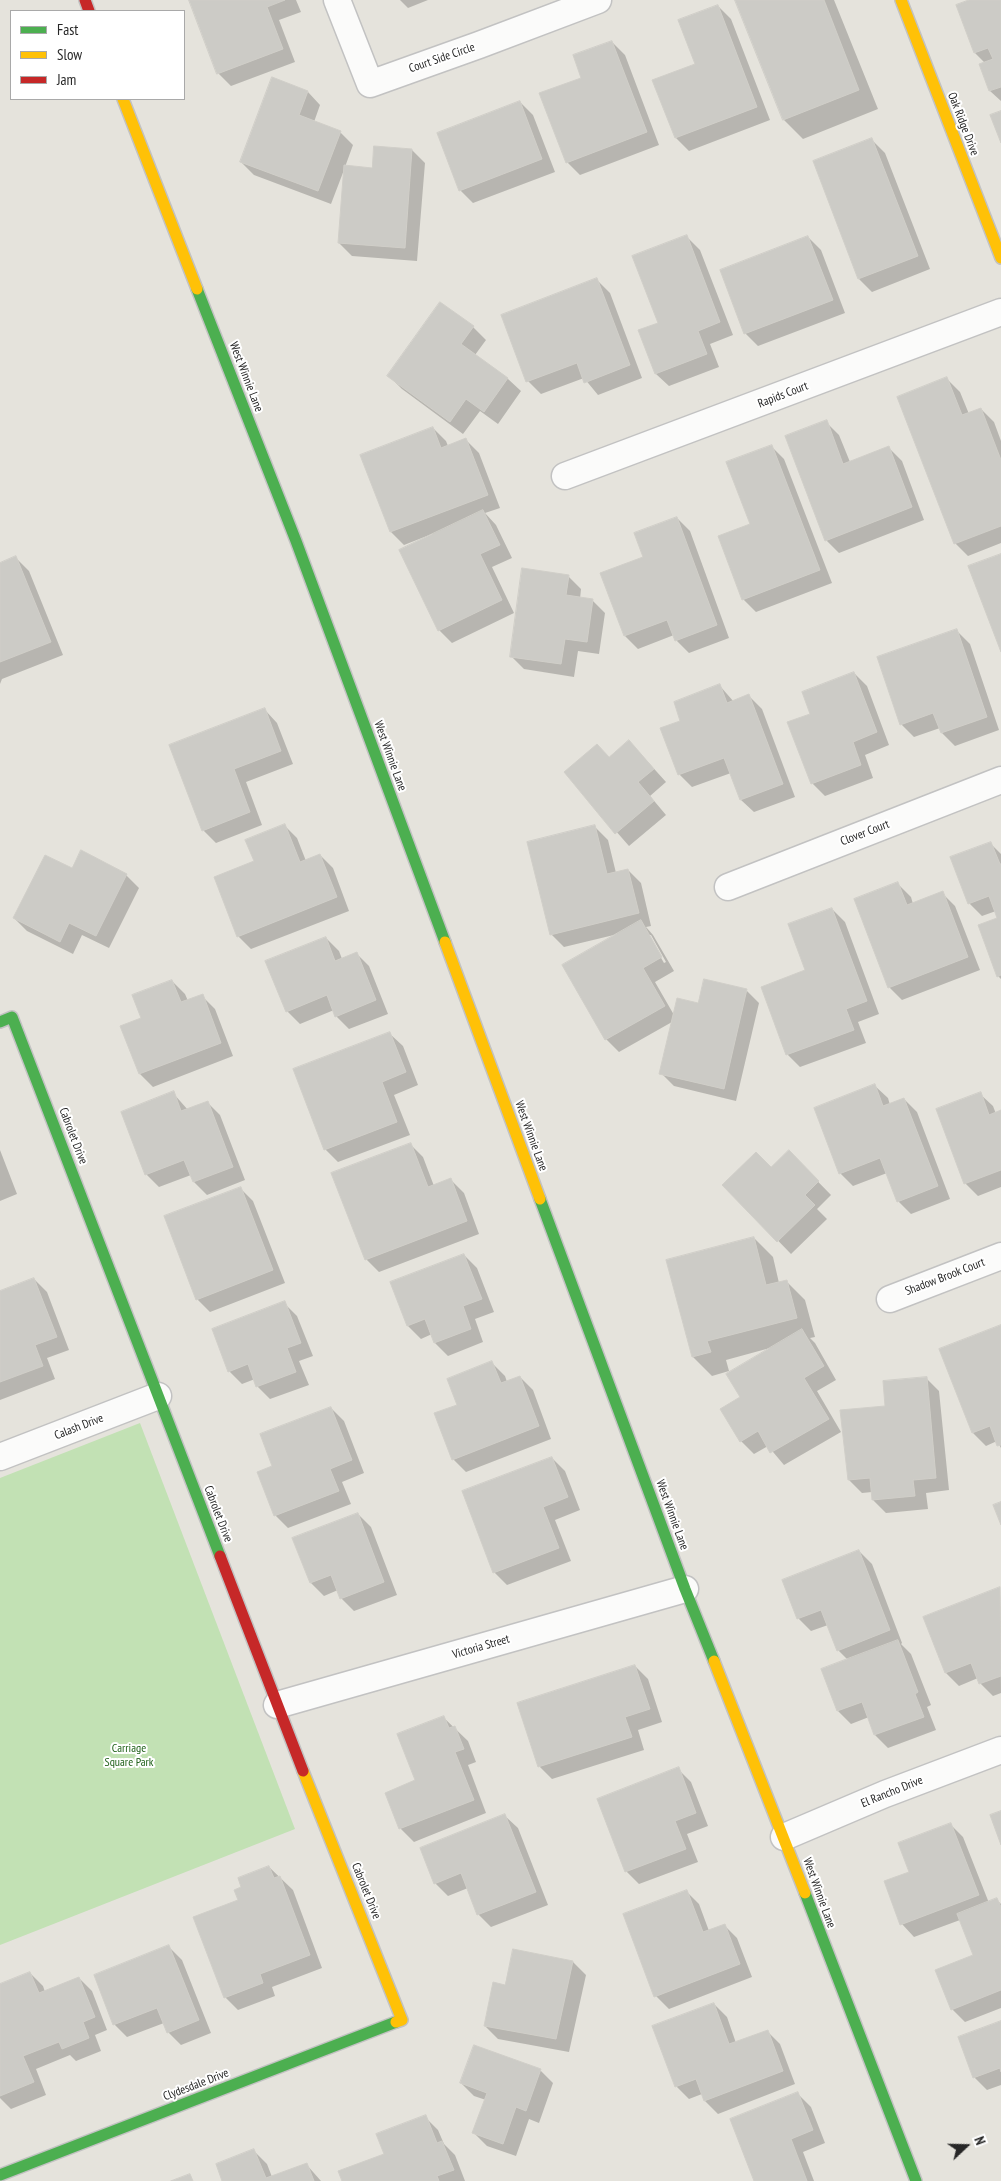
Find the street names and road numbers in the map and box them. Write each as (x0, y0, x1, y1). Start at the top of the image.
street label: Court Side Circle (407, 40, 477, 76)
street label: Oak Ridge Drive (944, 90, 982, 158)
street label: West Winnie Lane (226, 340, 266, 414)
street label: Rapids Court (756, 379, 810, 411)
street label: West Winnie Lane (371, 719, 409, 793)
street label: Clover Court (839, 817, 891, 849)
street label: West Winnie Lane (512, 1099, 550, 1173)
street label: Cabrolet Drive (56, 1106, 90, 1166)
street label: Shadow Brook Court (903, 1255, 987, 1299)
street label: Calash Drive (52, 1411, 106, 1443)
street label: West Winnie Lane (653, 1478, 691, 1552)
street label: Cabrolet Drive (201, 1484, 235, 1544)
street label: Victoria Street (451, 1632, 511, 1662)
street label: El Rancho Drive (859, 1773, 925, 1811)
street label: West Winnie Lane (800, 1856, 838, 1930)
street label: Cabrolet Drive (348, 1861, 384, 1921)
street label: Clydesdale Drive (161, 2066, 231, 2104)

